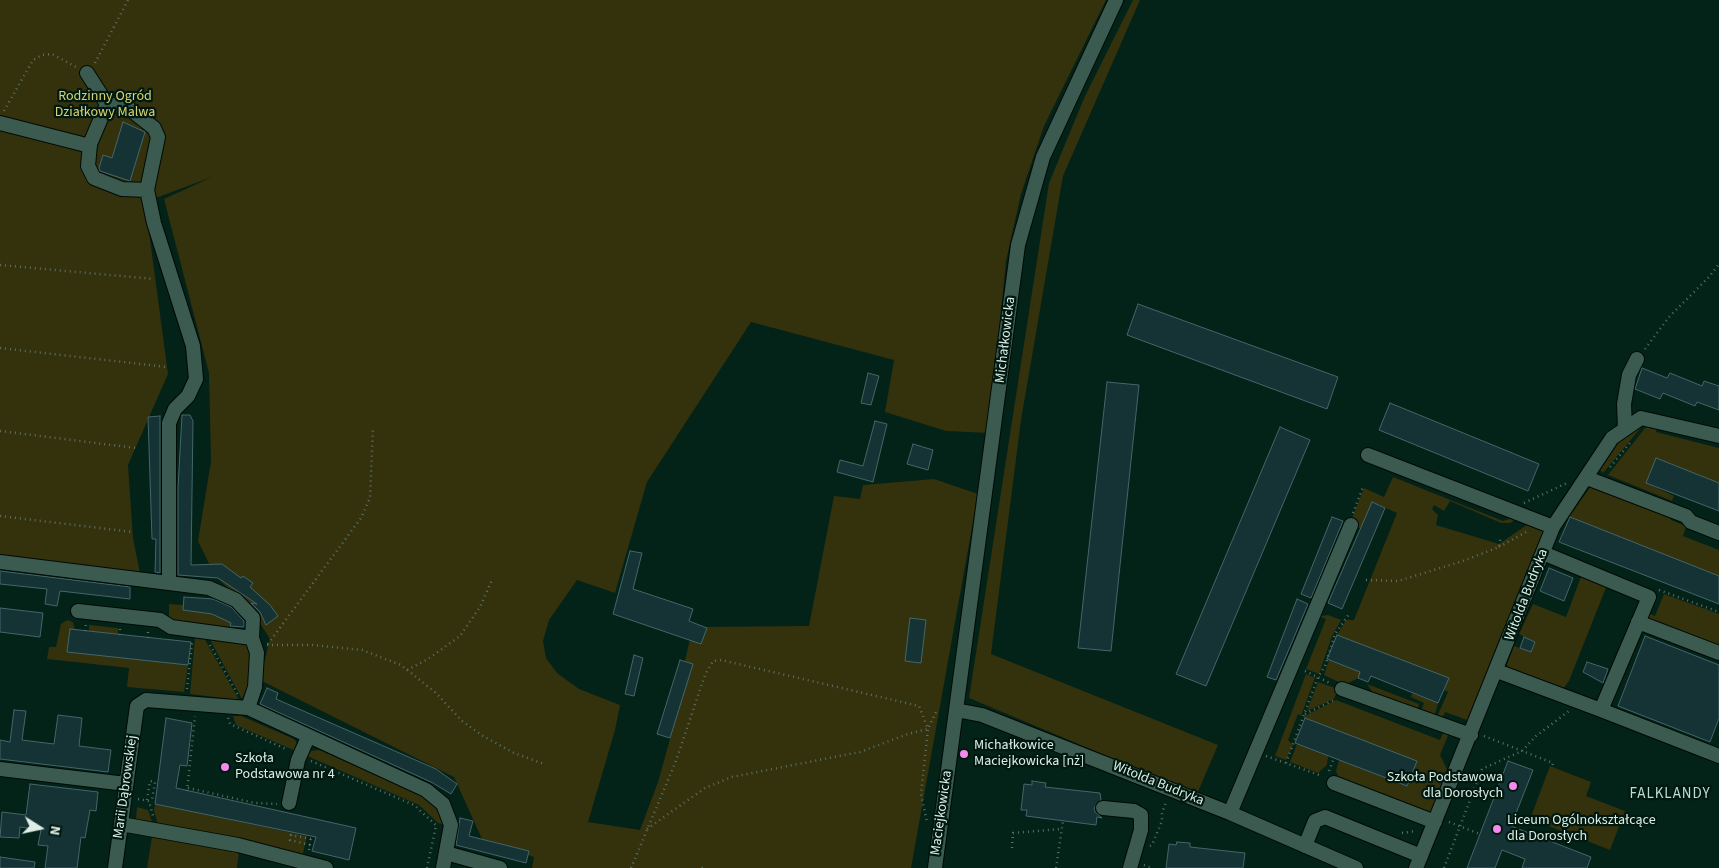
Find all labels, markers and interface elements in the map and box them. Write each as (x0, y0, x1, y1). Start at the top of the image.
park label: Rodzinny Ogród Działkowy Malwa (55, 89, 155, 121)
street label: Michałkowicka (992, 296, 1020, 384)
street label: Witolda Budryka (1502, 547, 1552, 643)
street label: Marii Dąbrowskiej (110, 734, 142, 840)
place label: Michałkowice Maciejkowicka [nż] (974, 738, 1084, 770)
marker: Michałkowice Maciejkowicka [nż] (958, 748, 970, 760)
place label: Szkoła Podstawowa nr 4 (235, 751, 335, 784)
street label: Witolda Budryka (1110, 758, 1206, 810)
marker: Szkoła Podstawowa nr 4 (219, 761, 231, 773)
street label: Maciejkowicka (928, 770, 956, 856)
place label: Szkoła Podstawowa dla Dorosłych (1387, 770, 1503, 802)
marker: Szkoła Podstawowa dla Dorosłych (1507, 780, 1519, 792)
district label: FALKLANDY (1628, 786, 1712, 804)
north arrow (15, 803, 65, 853)
place label: Liceum Ogólnokształcące dla Dorosłych (1507, 813, 1656, 846)
marker: Liceum Ogólnokształcące dla Dorosłych (1491, 823, 1503, 835)
text: N (44, 824, 65, 837)

